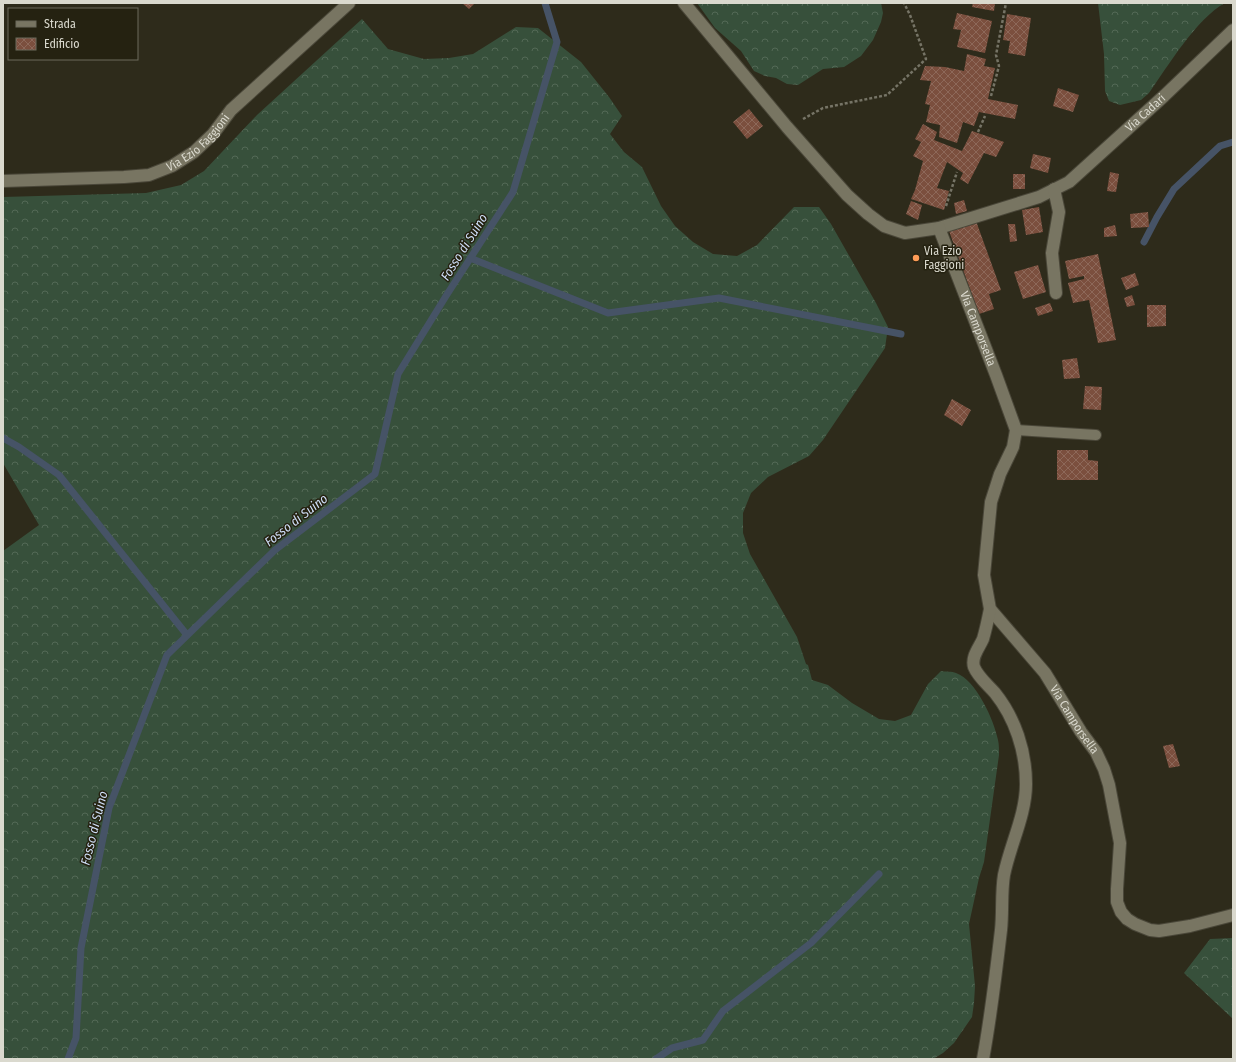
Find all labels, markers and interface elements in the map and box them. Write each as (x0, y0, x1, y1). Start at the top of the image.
legend (8, 8, 138, 60)
text: Strada (44, 17, 76, 31)
text: Edificio (44, 37, 80, 51)
street label: Via Cadari (1122, 91, 1168, 135)
street label: Via Ezio Faggioni (165, 111, 233, 174)
water label: Fosso di Suino (438, 211, 491, 283)
place label: Via Ezio Faggioni (924, 244, 964, 272)
marker: Via Ezio Faggioni (911, 253, 921, 263)
street label: Via Camporsella (957, 289, 999, 368)
water label: Fosso di Suino (261, 491, 331, 549)
street label: Via Camporsella (1047, 683, 1102, 757)
water label: Fosso di Suino (78, 789, 110, 867)

